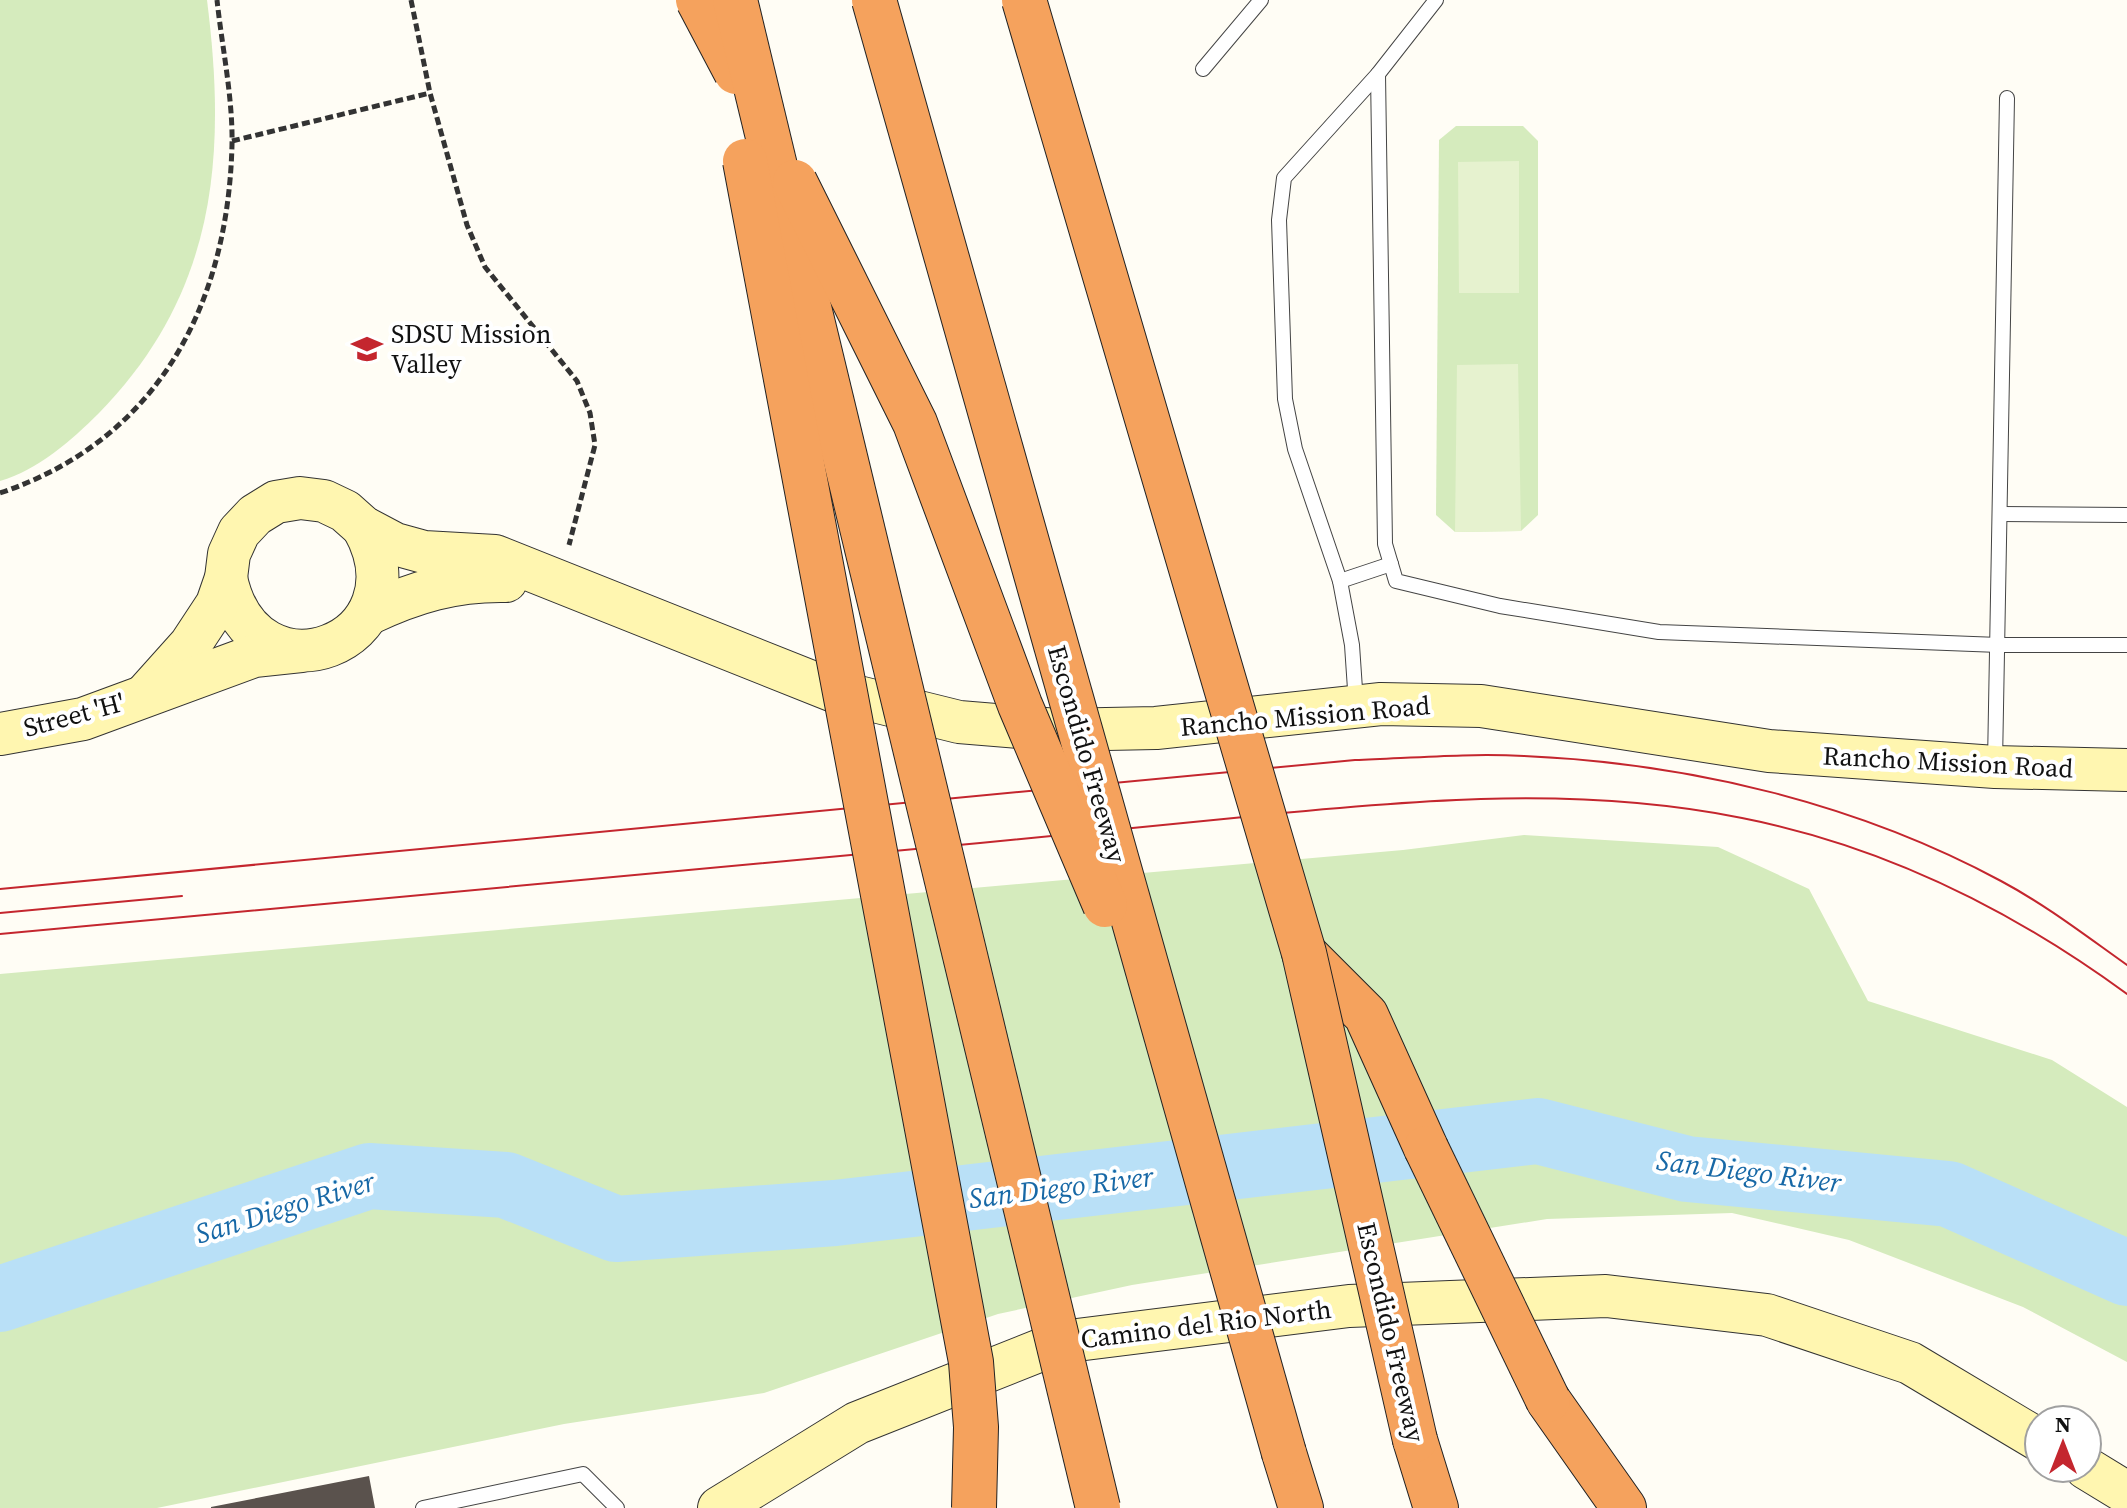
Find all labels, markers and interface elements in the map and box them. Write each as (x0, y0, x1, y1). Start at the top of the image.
place label: SDSU Mission Valley (391, 316, 552, 382)
school or university icon: SDSU Mission Valley (350, 332, 384, 366)
street label: Escondido Freeway (1039, 641, 1135, 868)
street label: Street 'H' (19, 684, 129, 746)
street label: Rancho Mission Road (1179, 687, 1432, 745)
street label: Rancho Mission Road (1822, 737, 2074, 787)
water label: San Diego River (1654, 1141, 1844, 1201)
water label: San Diego River (966, 1157, 1156, 1217)
water label: San Diego River (191, 1161, 380, 1252)
street label: Escondido Freeway (1348, 1219, 1434, 1446)
street label: Camino del Rio North (1079, 1291, 1333, 1357)
north arrow (2023, 1404, 2103, 1484)
text: N (2055, 1409, 2071, 1439)

